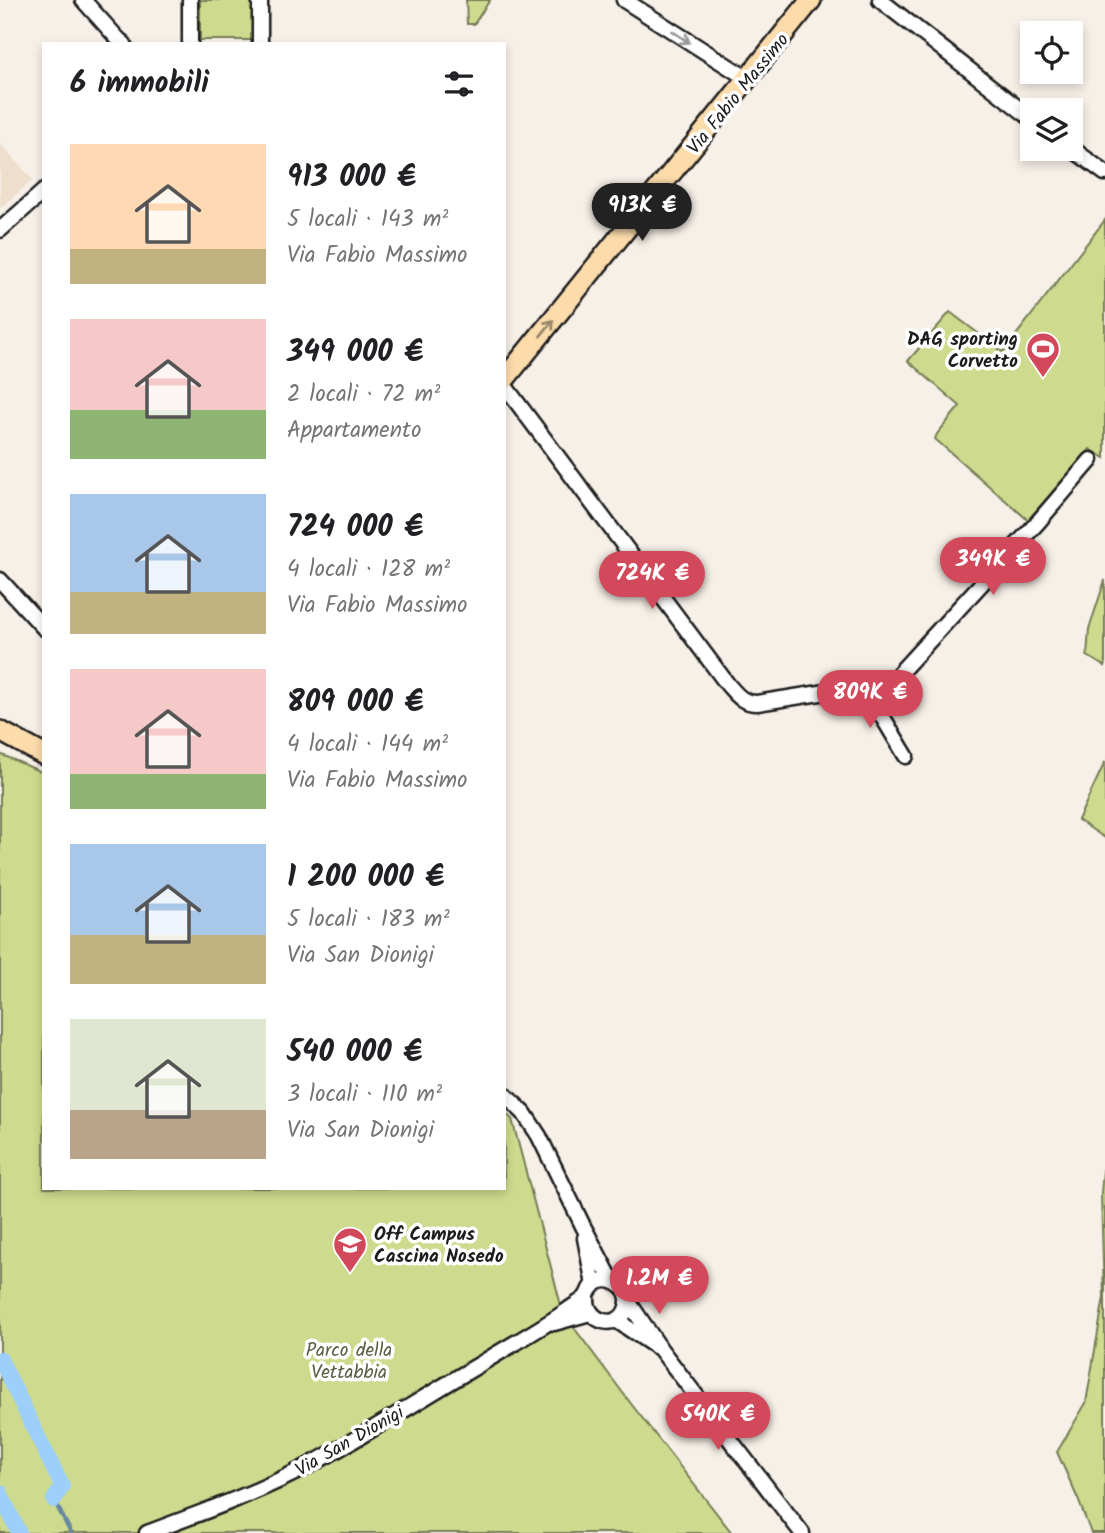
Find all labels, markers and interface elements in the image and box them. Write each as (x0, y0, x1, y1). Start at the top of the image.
map controls (1020, 21, 1083, 161)
button: locate (1020, 21, 1083, 84)
street label: Via Fabio Massimo (680, 27, 797, 162)
one-way arrow (671, 30, 691, 44)
text: 6 immobili (70, 60, 209, 108)
icon: filters (440, 65, 478, 103)
button: layers (1020, 98, 1083, 161)
text: 913 000 € (287, 154, 416, 202)
icon: home (126, 172, 210, 256)
pin: 913K € (585, 184, 699, 243)
text: 913K € (608, 188, 676, 224)
text: 5 locali · 143 m² (287, 202, 448, 238)
text: Via Fabio Massimo (287, 238, 467, 274)
one-way arrow (539, 319, 555, 337)
place label: DAG sporting Corvetto (907, 325, 1018, 377)
text: 349 000 € (287, 329, 423, 377)
sports icon: DAG sporting Corvetto (1024, 330, 1062, 379)
icon: home (126, 347, 210, 431)
text: 2 locali · 72 m² (287, 377, 440, 413)
text: Appartamento (287, 413, 421, 449)
text: 724 000 € (287, 504, 423, 552)
icon: home (126, 522, 210, 606)
pin: 349K € (936, 538, 1050, 597)
text: 349K € (956, 542, 1030, 578)
text: 4 locali · 128 m² (287, 552, 450, 588)
pin: 724K € (595, 552, 709, 611)
text: 724K € (615, 556, 689, 592)
text: Via Fabio Massimo (287, 588, 467, 624)
pin: 809K € (813, 670, 927, 730)
text: 809K € (833, 675, 907, 711)
text: 809 000 € (287, 679, 424, 727)
icon: home (126, 697, 210, 781)
text: 4 locali · 144 m² (287, 727, 448, 763)
text: Via Fabio Massimo (287, 763, 467, 799)
text: 1 200 000 € (287, 854, 444, 902)
icon: home (126, 872, 210, 956)
text: 5 locali · 183 m² (287, 902, 449, 938)
text: Via San Dionigi (287, 938, 434, 974)
text: 540 000 € (287, 1029, 422, 1077)
icon: home (126, 1047, 210, 1131)
text: 3 locali · 110 m² (287, 1077, 442, 1113)
text: Via San Dionigi (287, 1113, 434, 1149)
place label: Off Campus Cascina Nosedo (374, 1220, 504, 1272)
school or university icon: Off Campus Cascina Nosedo (331, 1225, 369, 1274)
pin: 1.2M € (602, 1256, 716, 1316)
text: 1.2M € (626, 1261, 692, 1297)
park label: Parco della Vettabbia (306, 1336, 392, 1388)
pin: 540K € (661, 1392, 775, 1452)
text: 540K € (681, 1397, 755, 1433)
street label: Via San Dionigi (290, 1398, 411, 1485)

